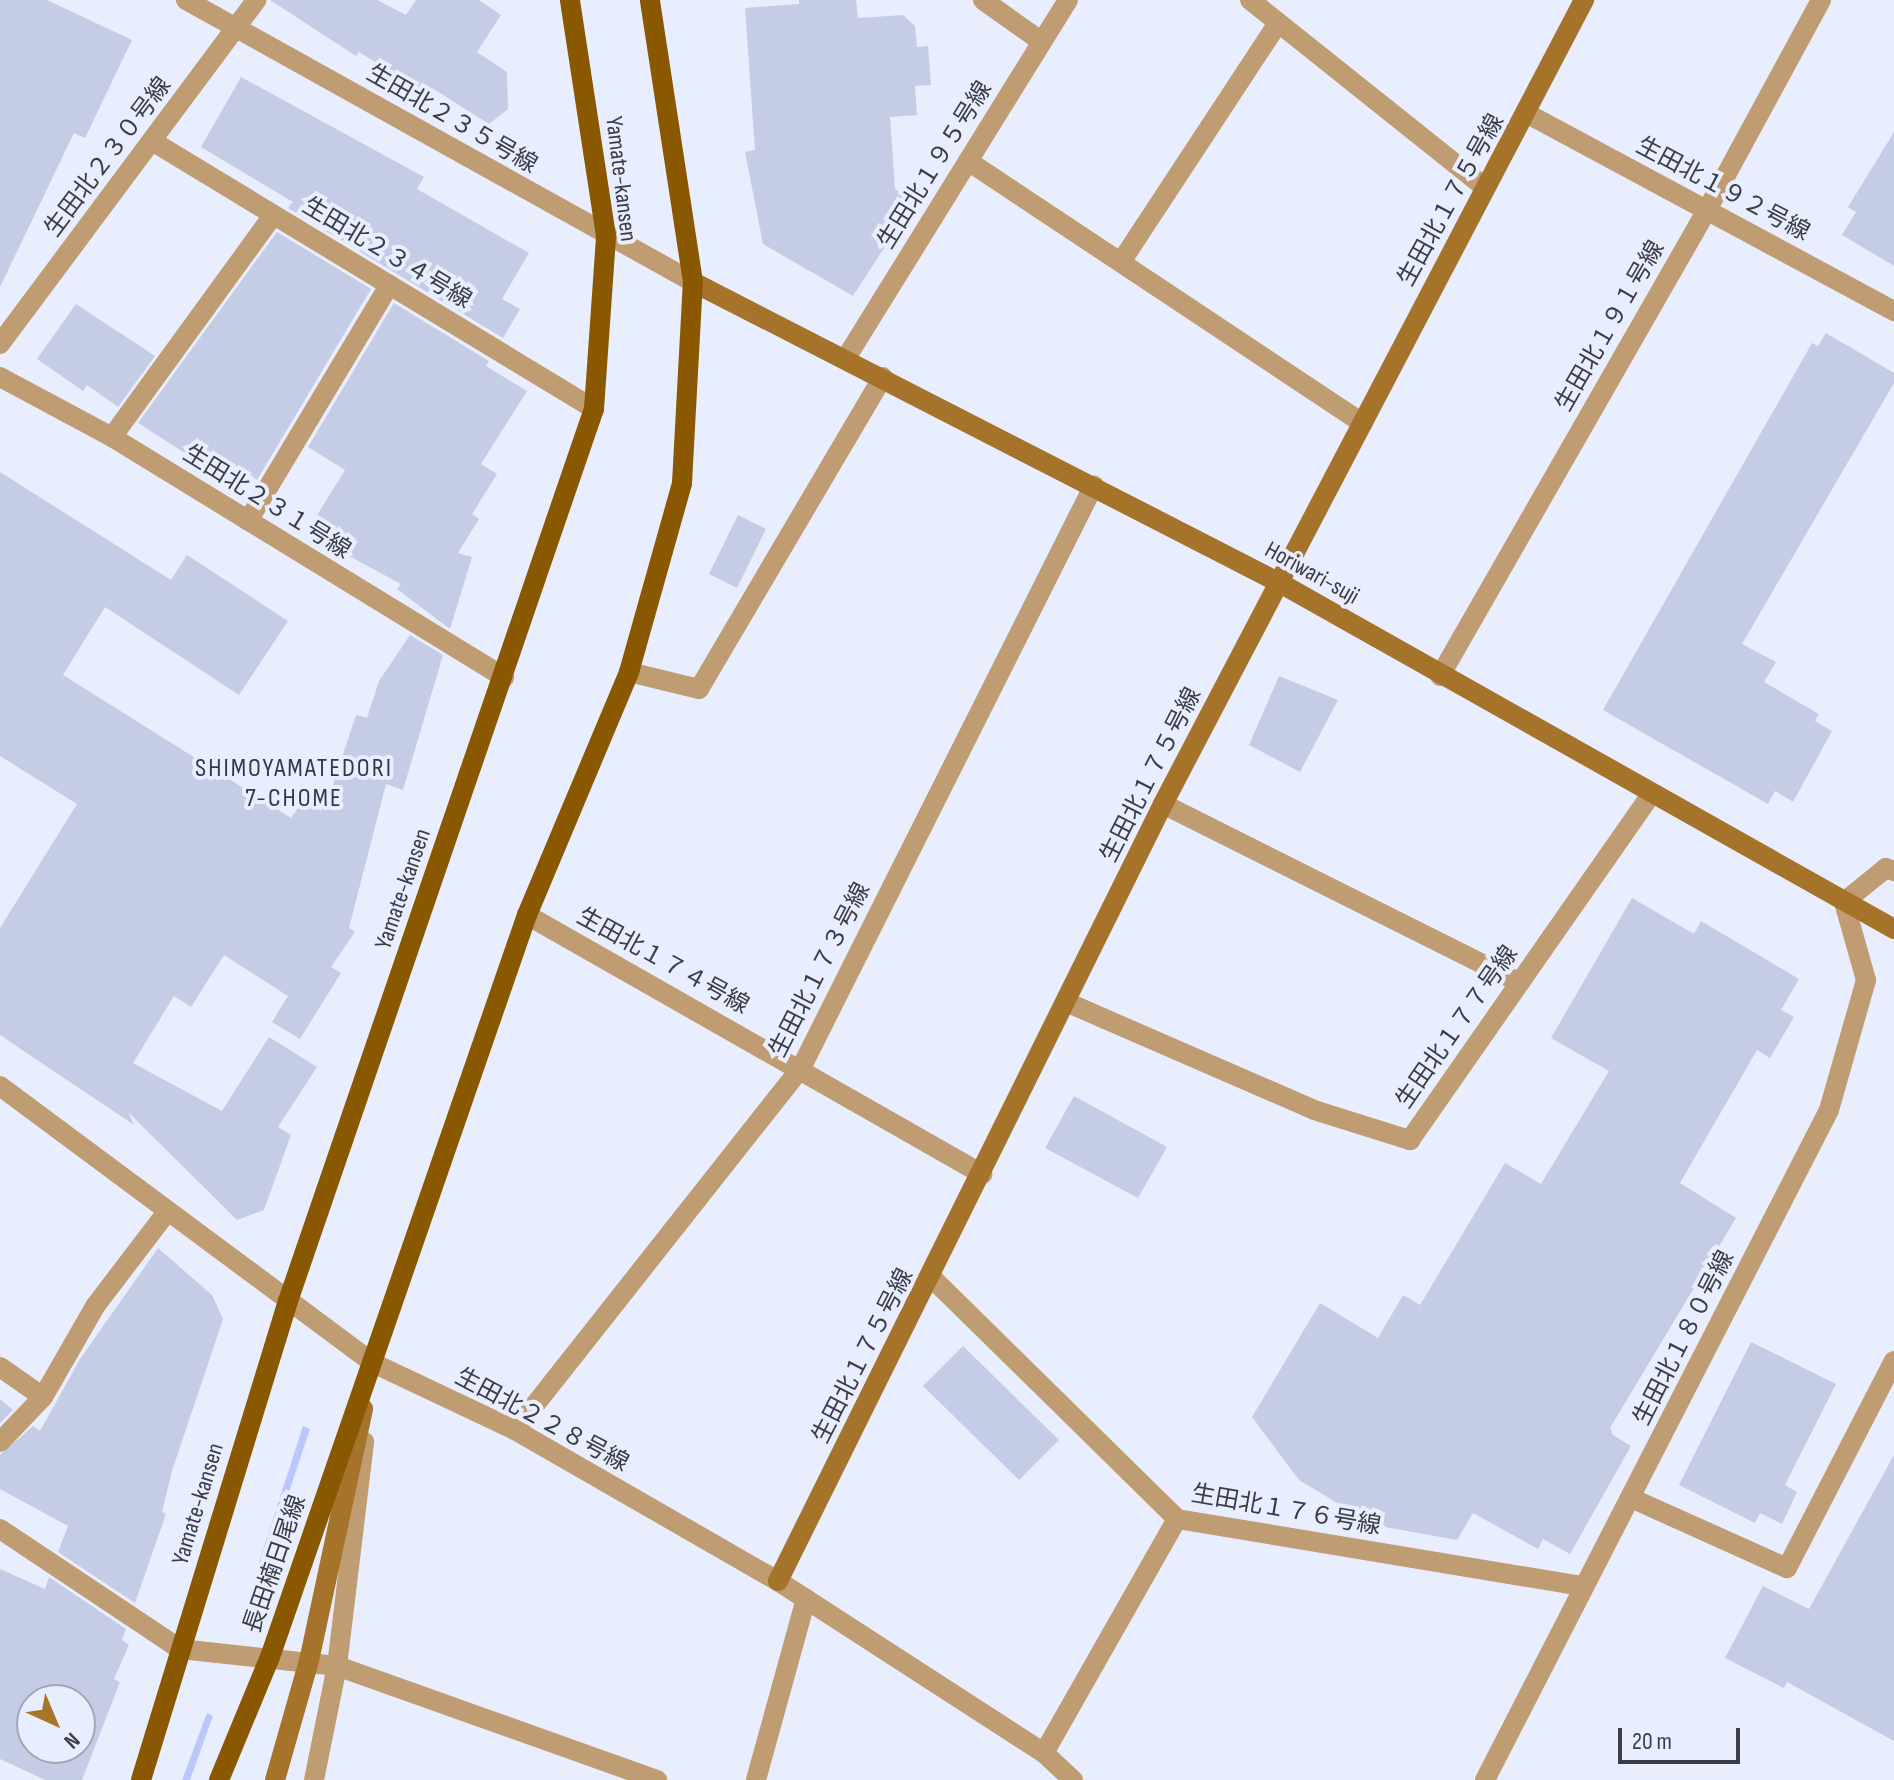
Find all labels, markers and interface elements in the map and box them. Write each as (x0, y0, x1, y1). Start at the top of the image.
street label: 生田北２３５号線 (362, 59, 542, 179)
street label: 生田北２３０号線 (39, 72, 177, 242)
street label: 生田北１９５号線 (872, 76, 998, 254)
street label: 生田北１７５号線 (1392, 109, 1510, 291)
street label: Yamate-kansen (599, 115, 643, 243)
street label: 生田北１９２号線 (1631, 131, 1815, 247)
street label: 生田北２３４号線 (297, 191, 477, 315)
street label: 生田北１９１号線 (1550, 236, 1670, 416)
street label: 生田北２３１号線 (178, 439, 356, 565)
street label: Horiwari-suji (1260, 535, 1364, 611)
street label: 生田北１７５号線 (1095, 683, 1207, 867)
district label: SHIMOYAMATEDORI 7-CHOME (195, 753, 393, 814)
street label: Yamate-kansen (369, 825, 437, 953)
street label: 生田北１７３号線 (764, 878, 876, 1062)
street label: 生田北１７４号線 (572, 902, 754, 1020)
street label: 生田北１７７号線 (1390, 940, 1524, 1114)
street label: 生田北１８０号線 (1628, 1246, 1740, 1430)
street label: 生田北１７５号線 (807, 1264, 919, 1448)
street label: 生田北２２８号線 (450, 1362, 634, 1478)
street label: Yamate-kansen (166, 1440, 230, 1568)
street label: 生田北１７６号線 (1189, 1479, 1383, 1541)
street label: 長田楠日尾線 (238, 1491, 312, 1637)
north arrow (16, 1684, 96, 1764)
scale bar (1622, 1712, 1744, 1762)
text: N (58, 1726, 85, 1754)
text: 20 m (1632, 1727, 1672, 1756)

